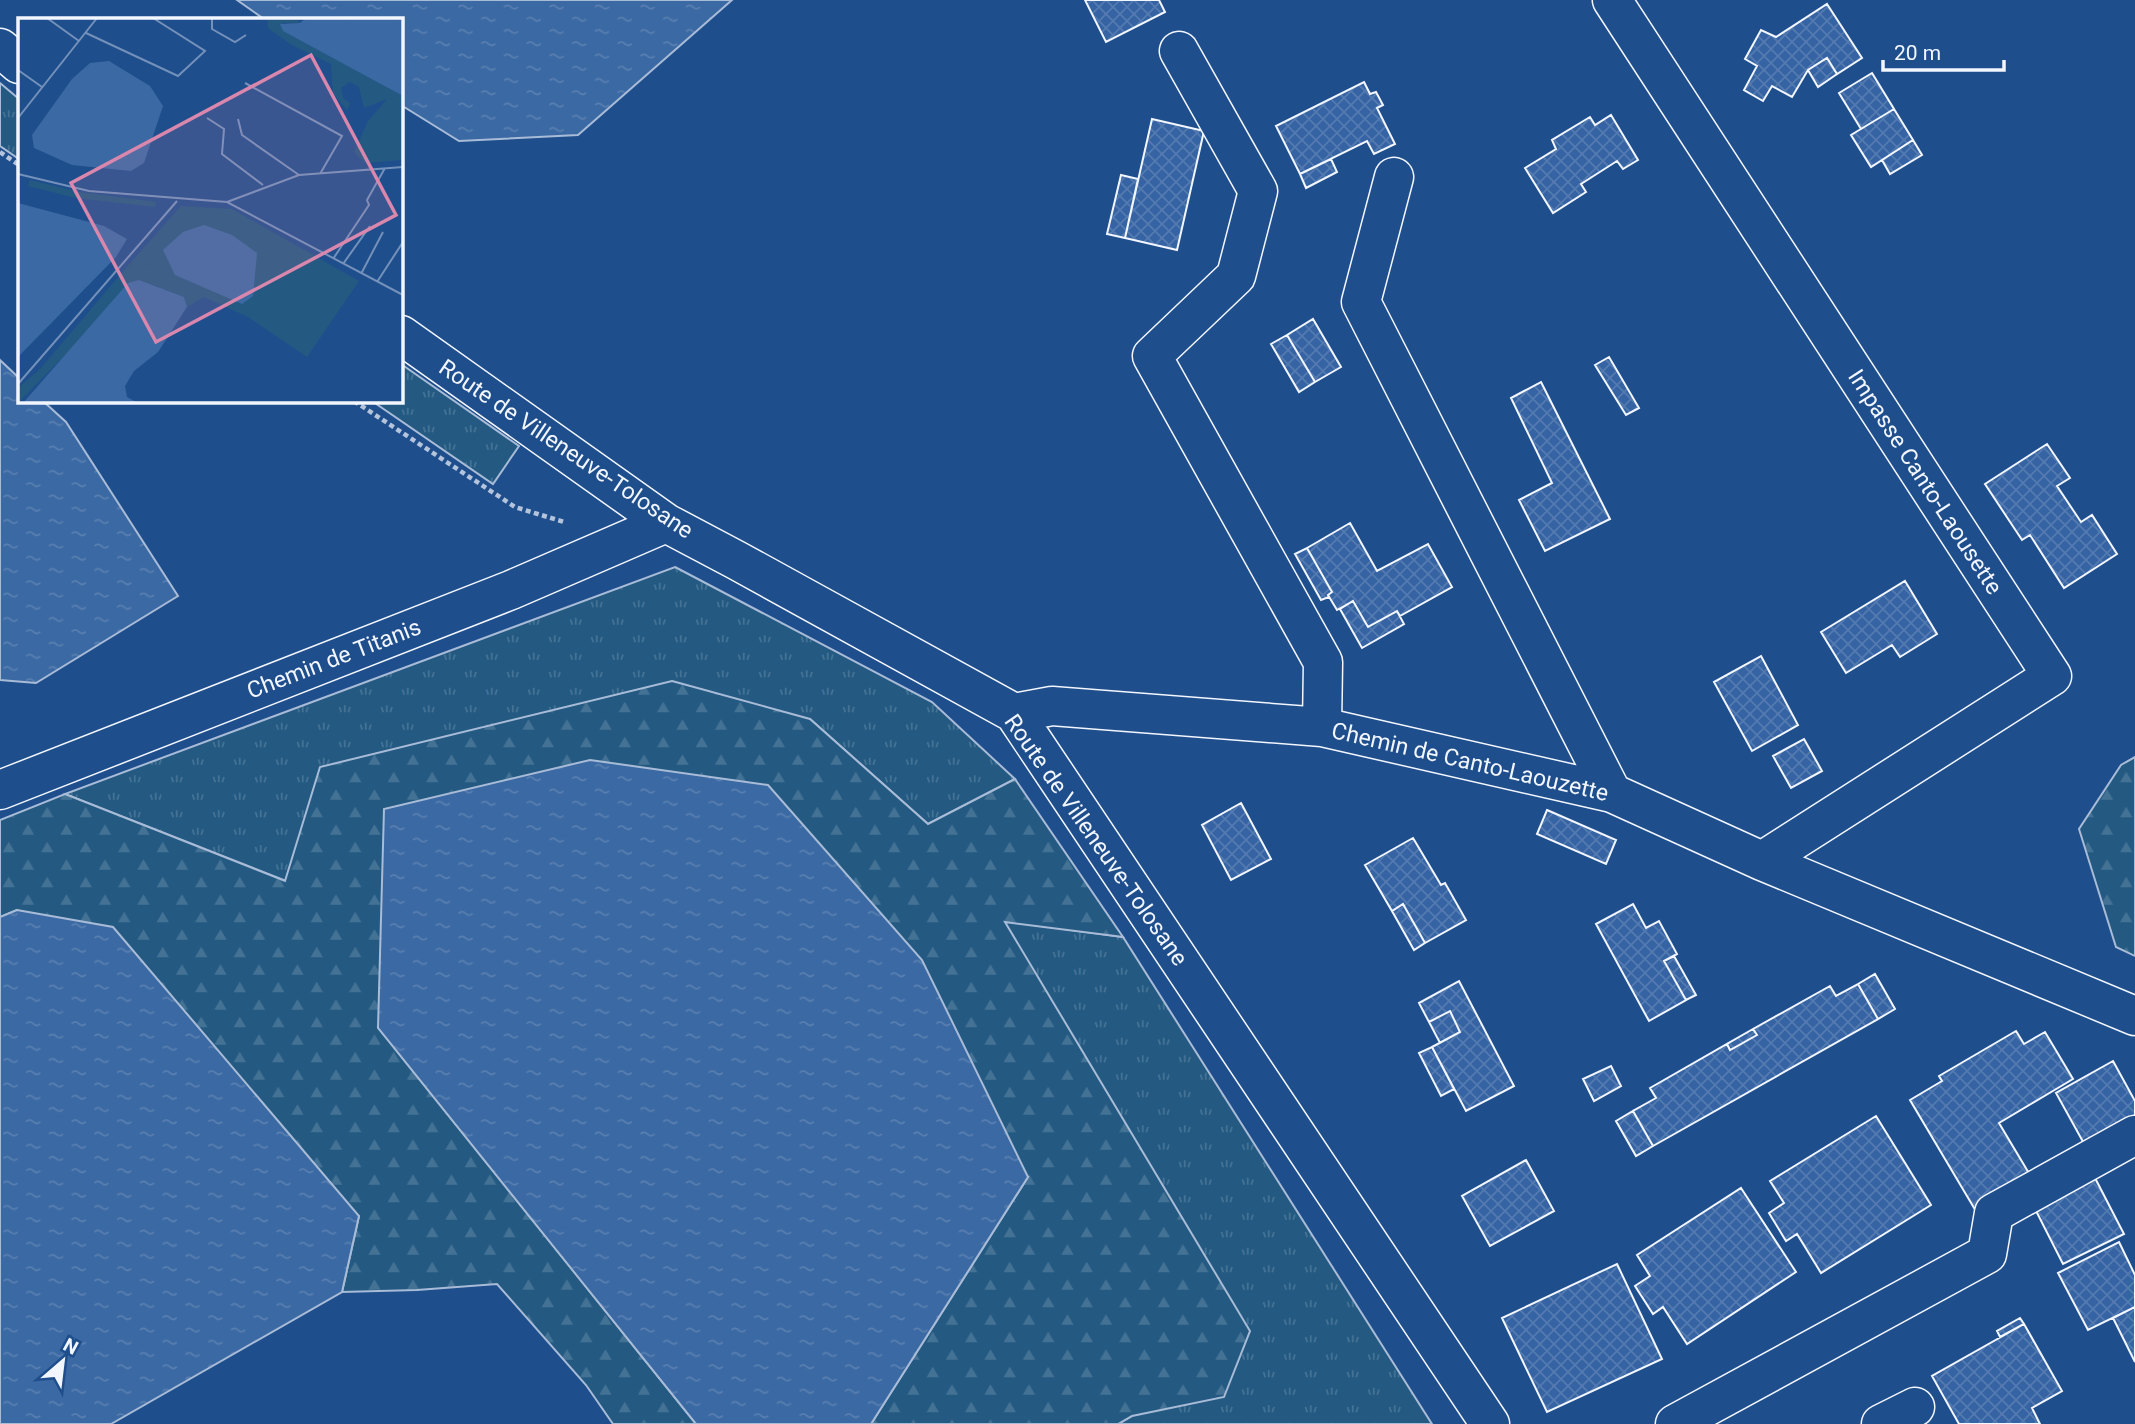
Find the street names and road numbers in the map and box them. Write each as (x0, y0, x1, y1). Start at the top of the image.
street label: Route de Villeneuve-Tolosane (434, 354, 698, 544)
street label: Impasse Canto-Laousette (1842, 365, 2008, 599)
street label: Chemin de Titanis (243, 613, 425, 705)
street label: Route de Villeneuve-Tolosane (999, 709, 1193, 971)
street label: Chemin de Canto-Laouzette (1329, 717, 1611, 807)

